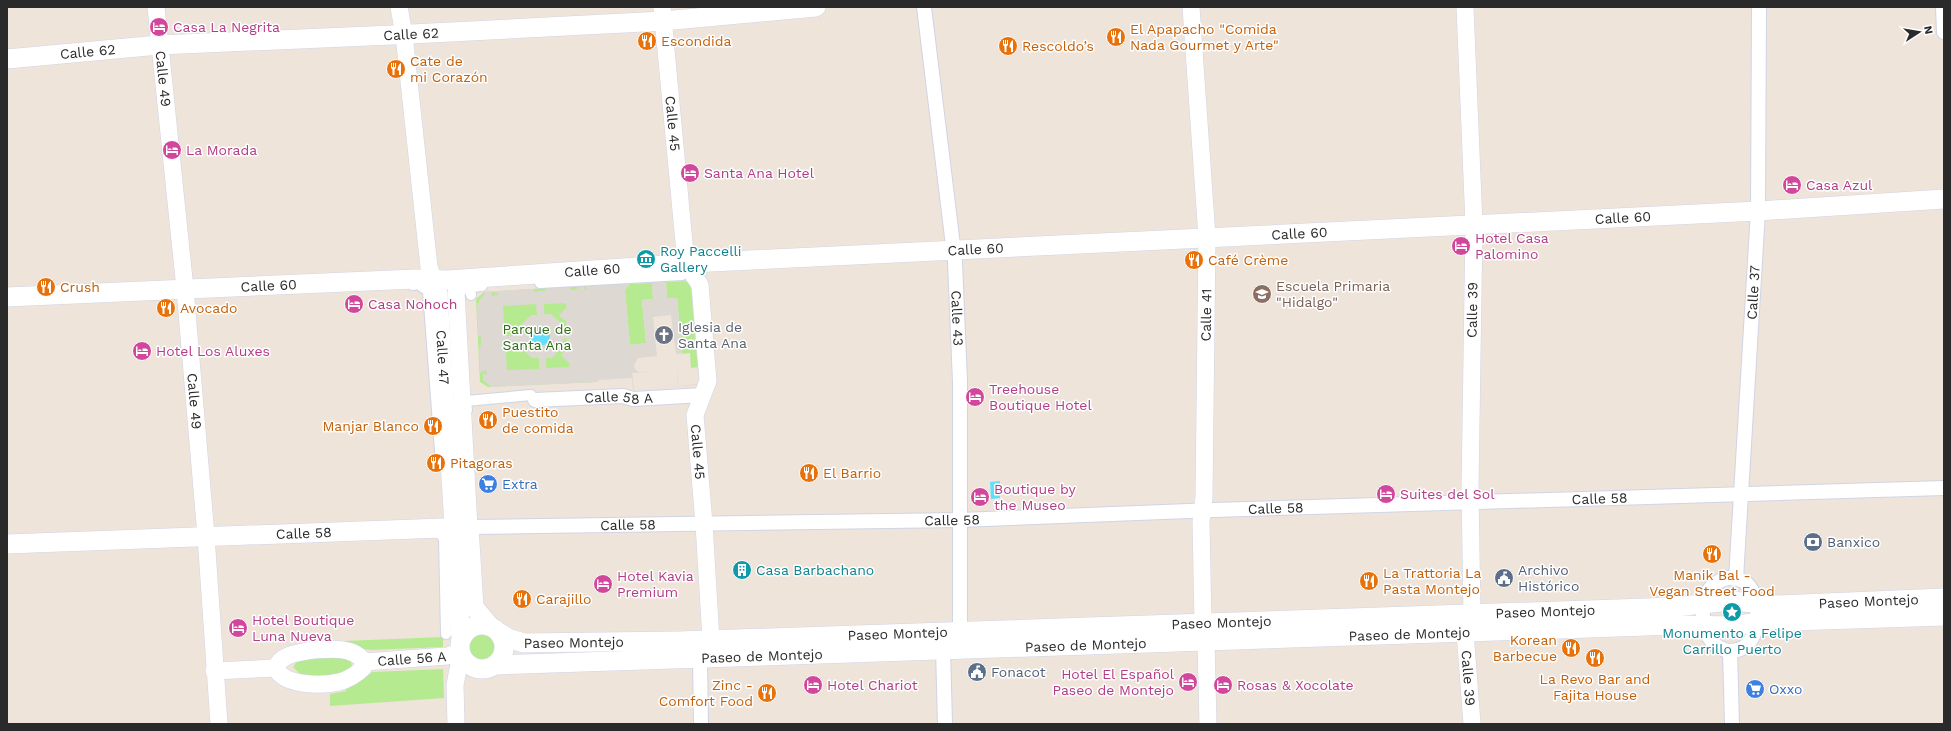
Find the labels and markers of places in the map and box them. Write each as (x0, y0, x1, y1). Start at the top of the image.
hotel icon: Casa La Negrita (148, 16, 170, 38)
place label: Casa La Negrita (173, 19, 280, 35)
place label: El Apapacho "Comida Nada Gourmet y Arte" (1130, 21, 1279, 53)
restaurant icon: El Apapacho "Comida Nada Gourmet y Arte" (1105, 26, 1127, 48)
restaurant icon: Escondida (636, 30, 658, 52)
place label: Escondida (661, 33, 731, 49)
restaurant icon: Rescoldo’s (997, 35, 1019, 57)
place label: Rescoldo’s (1022, 38, 1094, 54)
place label: Cate de mi Corazón (410, 53, 488, 85)
restaurant icon: Cate de mi Corazón (385, 58, 407, 80)
hotel icon: La Morada (161, 139, 183, 161)
place label: La Morada (186, 142, 257, 158)
hotel icon: Santa Ana Hotel (679, 162, 701, 184)
place label: Santa Ana Hotel (704, 165, 815, 181)
hotel icon: Casa Azul (1781, 174, 1803, 196)
place label: Casa Azul (1806, 177, 1873, 193)
place label: Hotel Casa Palomino (1475, 230, 1549, 262)
hotel icon: Hotel Casa Palomino (1450, 235, 1472, 257)
place label: Roy Paccelli Gallery (660, 243, 741, 275)
museum icon: Roy Paccelli Gallery (635, 248, 657, 270)
restaurant icon: Café Crème (1183, 249, 1205, 271)
place label: Café Crème (1208, 252, 1288, 268)
restaurant icon: Crush (35, 276, 57, 298)
place label: Escuela Primaria "Hidalgo" (1276, 278, 1390, 310)
place label: Crush (60, 279, 100, 295)
school or university icon: Escuela Primaria "Hidalgo" (1251, 283, 1273, 305)
hotel icon: Casa Nohoch (343, 293, 365, 315)
place label: Casa Nohoch (368, 296, 457, 312)
restaurant icon: Avocado (155, 297, 177, 319)
place label: Avocado (180, 300, 237, 316)
place label: Iglesia de Santa Ana (678, 319, 747, 351)
church icon: Iglesia de Santa Ana (653, 324, 675, 346)
hotel icon: Hotel Los Aluxes (131, 340, 153, 362)
place label: Hotel Los Aluxes (156, 343, 270, 359)
place label: Treehouse Boutique Hotel (989, 381, 1092, 413)
hotel icon: Treehouse Boutique Hotel (964, 386, 986, 408)
place label: Puestito de comida (502, 404, 574, 436)
restaurant icon: Puestito de comida (477, 409, 499, 431)
restaurant icon: Manjar Blanco (422, 415, 444, 437)
place label: Manjar Blanco (322, 418, 419, 434)
restaurant icon: Pitagoras (425, 452, 447, 474)
place label: Pitagoras (450, 455, 513, 471)
restaurant icon: El Barrio (798, 462, 820, 484)
place label: El Barrio (823, 465, 881, 481)
supermarket icon: Extra (477, 473, 499, 495)
place label: Extra (502, 476, 538, 492)
place label: Boutique by the Museo (994, 481, 1077, 513)
hotel icon: Suites del Sol (1375, 483, 1397, 505)
hotel icon: Boutique by the Museo (969, 486, 991, 508)
place label: Suites del Sol (1400, 486, 1495, 502)
bank icon: Banxico (1802, 531, 1824, 553)
place label: Banxico (1827, 534, 1880, 550)
restaurant icon: Manik Bal - Vegan Street Food (1701, 543, 1723, 565)
building icon: Casa Barbachano (731, 559, 753, 581)
place label: Casa Barbachano (756, 562, 874, 578)
place label: Archivo Histórico (1518, 562, 1579, 594)
place label: La Trattoria La Pasta Montejo (1383, 565, 1481, 597)
public building icon: Archivo Histórico (1493, 567, 1515, 589)
place label: Manik Bal - Vegan Street Food (1649, 567, 1775, 599)
place label: Hotel Kavia Premium (617, 568, 694, 600)
restaurant icon: La Trattoria La Pasta Montejo (1358, 570, 1380, 592)
hotel icon: Hotel Kavia Premium (592, 573, 614, 595)
restaurant icon: Carajillo (511, 588, 533, 610)
place label: Carajillo (536, 591, 591, 607)
place icon: Monumento a Felipe Carrillo Puerto (1721, 601, 1743, 623)
place label: Hotel Boutique Luna Nueva (252, 612, 354, 644)
hotel icon: Hotel Boutique Luna Nueva (227, 617, 249, 639)
place label: Monumento a Felipe Carrillo Puerto (1662, 625, 1802, 657)
place label: Korean Barbecue (1493, 632, 1557, 664)
restaurant icon: Korean Barbecue (1560, 637, 1582, 659)
restaurant icon: La Revo Bar and Fajita House (1584, 647, 1606, 669)
public building icon: Fonacot (966, 661, 988, 683)
place label: Fonacot (991, 664, 1046, 680)
place label: Hotel El Español Paseo de Montejo (1052, 666, 1175, 698)
hotel icon: Hotel El Español Paseo de Montejo (1177, 671, 1199, 693)
place label: La Revo Bar and Fajita House (1540, 671, 1650, 703)
hotel icon: Hotel Chariot (802, 674, 824, 696)
hotel icon: Rosas & Xocolate (1212, 674, 1234, 696)
place label: Zinc - Comfort Food (659, 677, 753, 709)
place label: Hotel Chariot (827, 677, 918, 693)
place label: Rosas & Xocolate (1237, 677, 1354, 693)
supermarket icon: Oxxo (1744, 678, 1766, 700)
place label: Oxxo (1769, 681, 1802, 697)
restaurant icon: Zinc - Comfort Food (756, 682, 778, 704)

